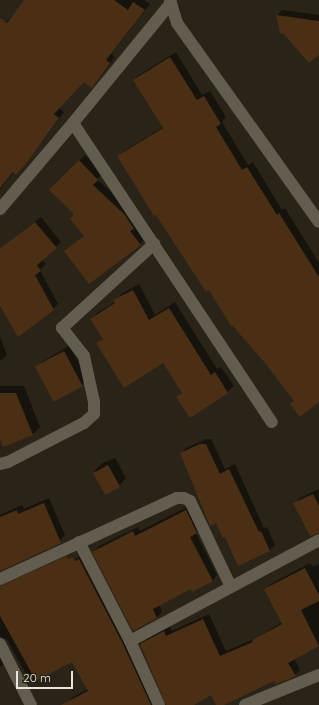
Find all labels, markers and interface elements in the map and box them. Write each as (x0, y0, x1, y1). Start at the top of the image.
scale bar (18, 663, 75, 689)
text: 20 m (23, 670, 51, 685)

